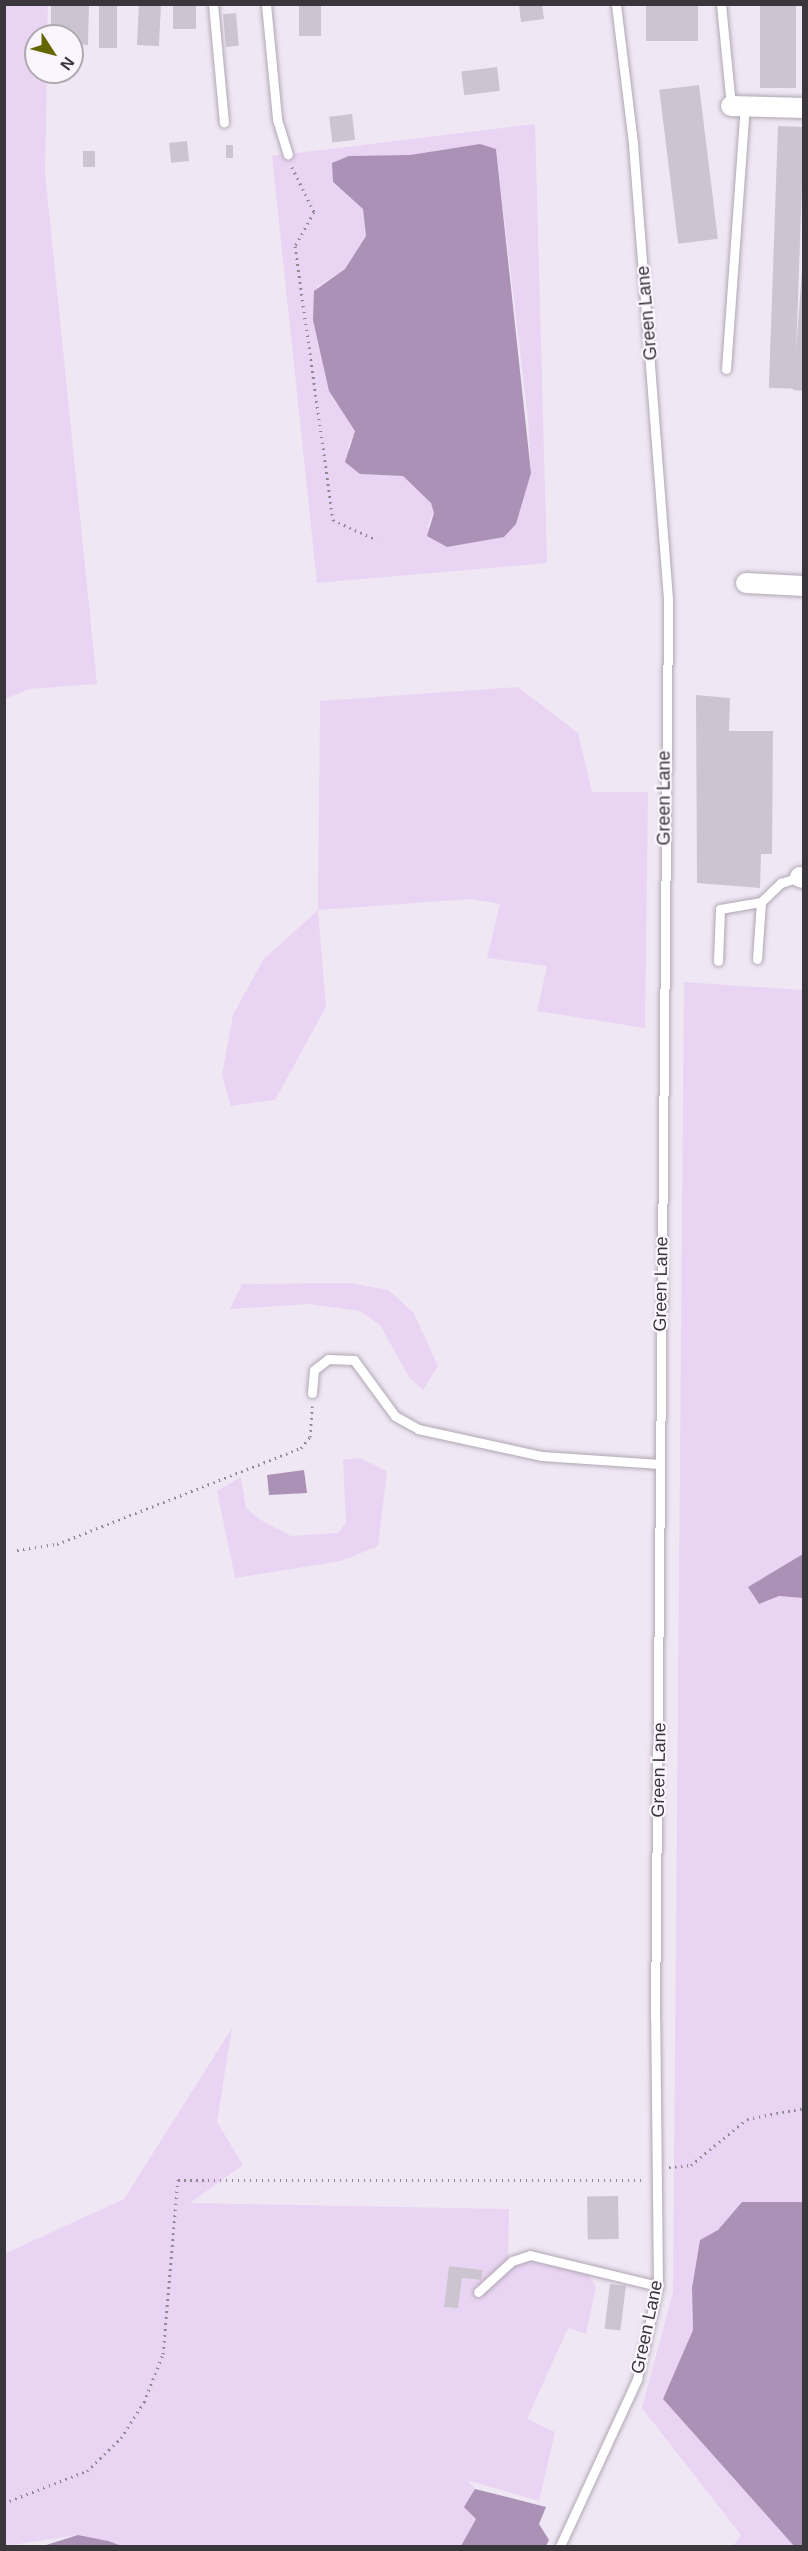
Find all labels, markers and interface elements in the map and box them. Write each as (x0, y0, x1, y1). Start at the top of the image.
north arrow (24, 24, 84, 84)
text: N (57, 54, 78, 73)
street label: Green Lane (632, 265, 662, 361)
street label: Green Lane (653, 750, 675, 846)
street label: Green Lane (649, 1236, 673, 1332)
street label: Green Lane (647, 1722, 671, 1818)
street label: Green Lane (627, 2278, 667, 2376)

